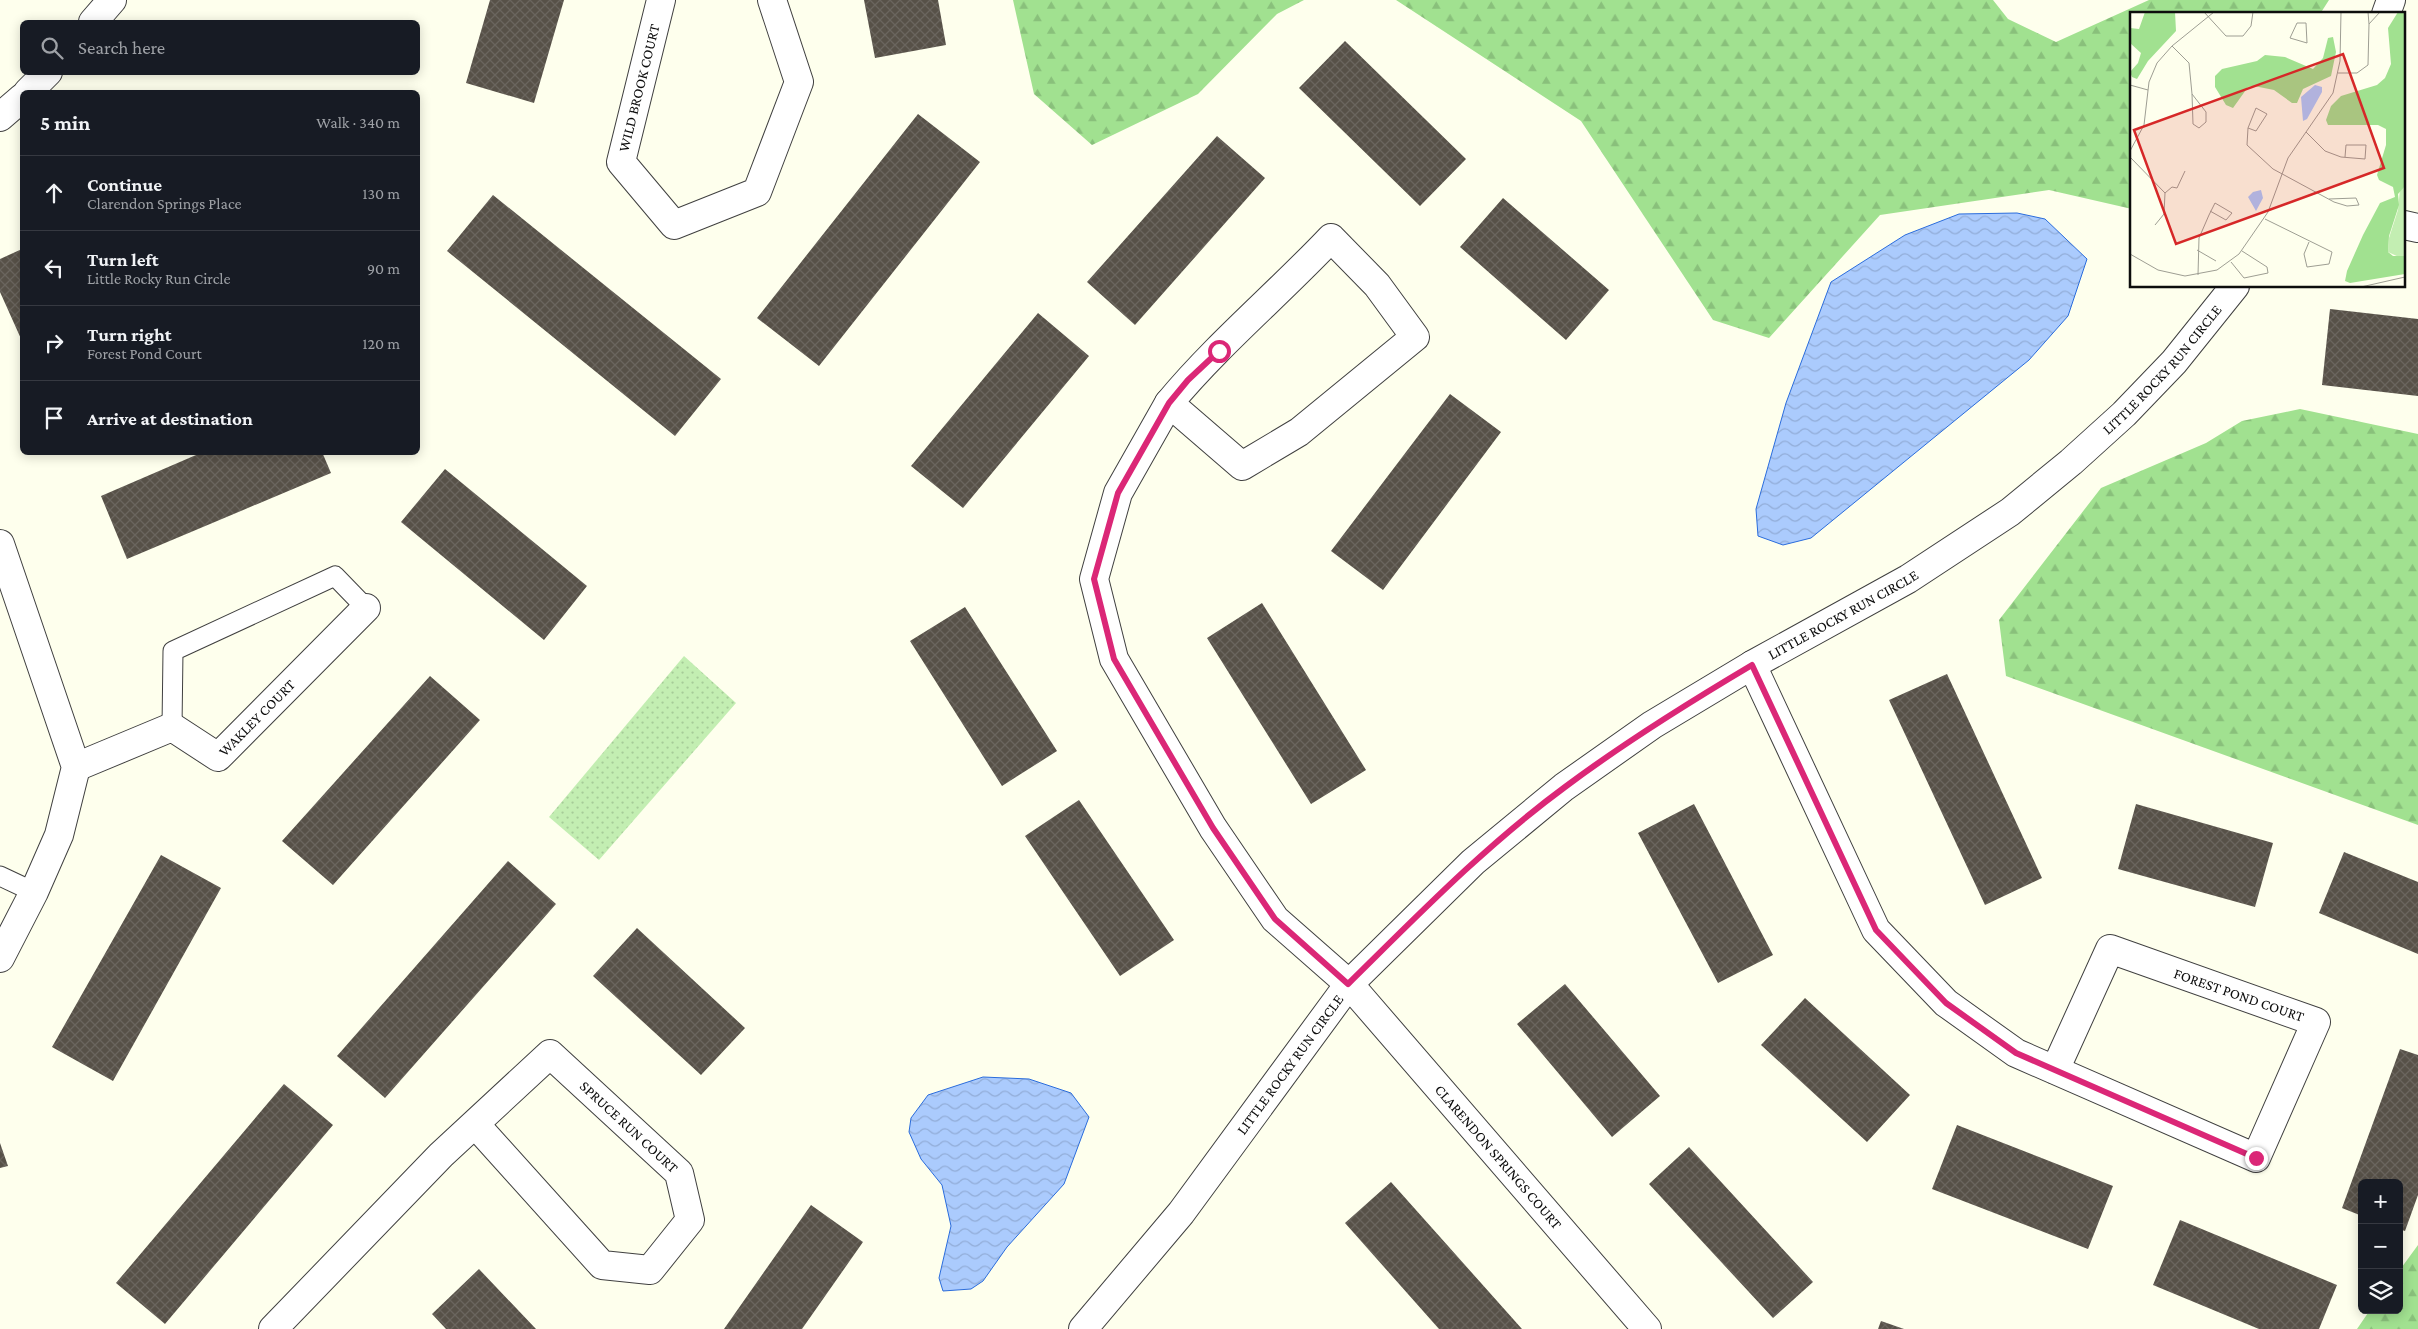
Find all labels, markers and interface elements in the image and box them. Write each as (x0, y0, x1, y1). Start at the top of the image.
inset map (2130, 12, 2406, 288)
search box (20, 20, 420, 75)
street label: WILD BROOK COURT (615, 22, 663, 154)
icon: search (38, 34, 66, 62)
text: Search here (78, 37, 165, 58)
text: 5 min (40, 111, 90, 135)
text: Walk · 340 m (316, 114, 400, 131)
text: Continue (87, 174, 162, 195)
icon: ahead (40, 179, 68, 207)
text: 130 m (362, 185, 400, 202)
text: Clarendon Springs Place (87, 195, 241, 212)
text: Turn left (87, 249, 159, 270)
icon: left (40, 254, 68, 282)
text: 90 m (367, 260, 400, 277)
text: Little Rocky Run Circle (87, 270, 230, 287)
street label: LITTLE ROCKY RUN CIRCLE (2099, 302, 2225, 437)
text: Turn right (87, 324, 172, 345)
icon: right (40, 329, 68, 357)
text: 120 m (362, 335, 400, 352)
route start (1208, 340, 1231, 363)
text: Forest Pond Court (87, 345, 202, 362)
icon: arrive (40, 404, 68, 432)
text: Arrive at destination (87, 408, 253, 429)
street label: LITTLE ROCKY RUN CIRCLE (1765, 567, 1921, 663)
street label: WAKLEY COURT (215, 676, 298, 759)
street label: FOREST POND COURT (2172, 965, 2306, 1025)
street label: LITTLE ROCKY RUN CIRCLE (1233, 992, 1346, 1137)
street label: SPRUCE RUN COURT (577, 1078, 681, 1176)
street label: CLARENDON SPRINGS COURT (1432, 1081, 1565, 1232)
route end (2245, 1147, 2268, 1170)
map controls (2358, 1179, 2403, 1314)
button: + (2358, 1179, 2403, 1224)
button: − (2358, 1224, 2403, 1269)
button: layers (2358, 1269, 2403, 1314)

